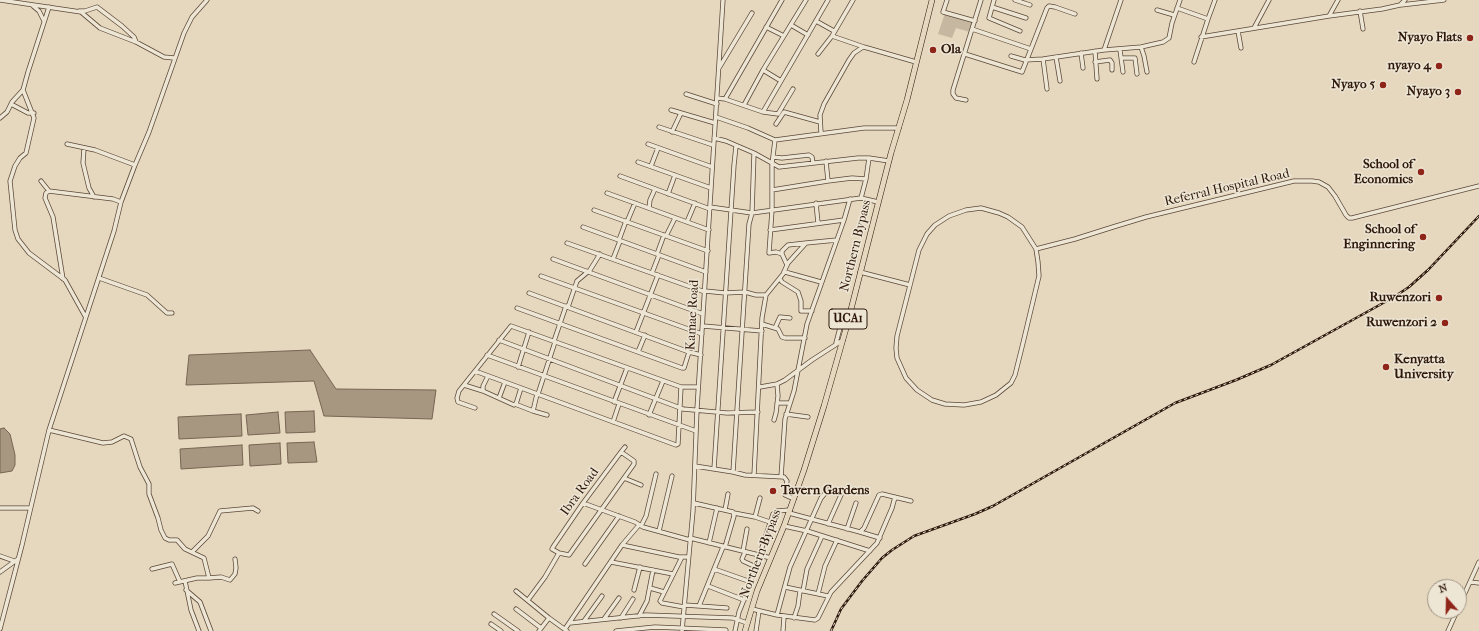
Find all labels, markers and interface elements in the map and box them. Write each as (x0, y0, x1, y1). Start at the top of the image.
place label: Nyayo Flats (1398, 30, 1462, 46)
marker: Nyayo Flats (1465, 33, 1475, 43)
place label: Ola (941, 42, 961, 58)
marker: Ola (928, 45, 938, 55)
place label: nyayo 4 (1388, 58, 1431, 74)
marker: nyayo 4 (1434, 61, 1444, 71)
place label: Nyayo 5 (1331, 77, 1375, 93)
marker: Nyayo 5 (1378, 80, 1388, 90)
place label: Nyayo 3 (1406, 84, 1450, 100)
marker: Nyayo 3 (1453, 87, 1463, 97)
place label: School of Economics (1354, 157, 1413, 188)
street label: Referral Hospital Road (1163, 166, 1291, 210)
marker: School of Economics (1416, 167, 1426, 177)
street label: Northern Bypass (837, 199, 875, 293)
place label: School of Enginnering (1343, 222, 1415, 253)
marker: School of Enginnering (1418, 232, 1428, 242)
street label: Kamae Road (683, 279, 703, 351)
place label: Ruwenzori (1369, 290, 1431, 306)
marker: Ruwenzori (1434, 293, 1444, 303)
road number: UCA1 (829, 309, 867, 329)
place label: Ruwenzori 2 (1366, 315, 1437, 331)
marker: Ruwenzori 2 (1440, 318, 1450, 328)
place label: Kenyatta University (1394, 352, 1454, 383)
marker: Kenyatta University (1381, 362, 1391, 372)
street label: Ibra Road (558, 465, 602, 519)
place label: Tavern Gardens (781, 483, 869, 499)
marker: Tavern Gardens (768, 486, 778, 496)
street label: Northern Bypass (737, 507, 785, 601)
north arrow (1427, 579, 1467, 619)
text: N (1437, 581, 1449, 596)

